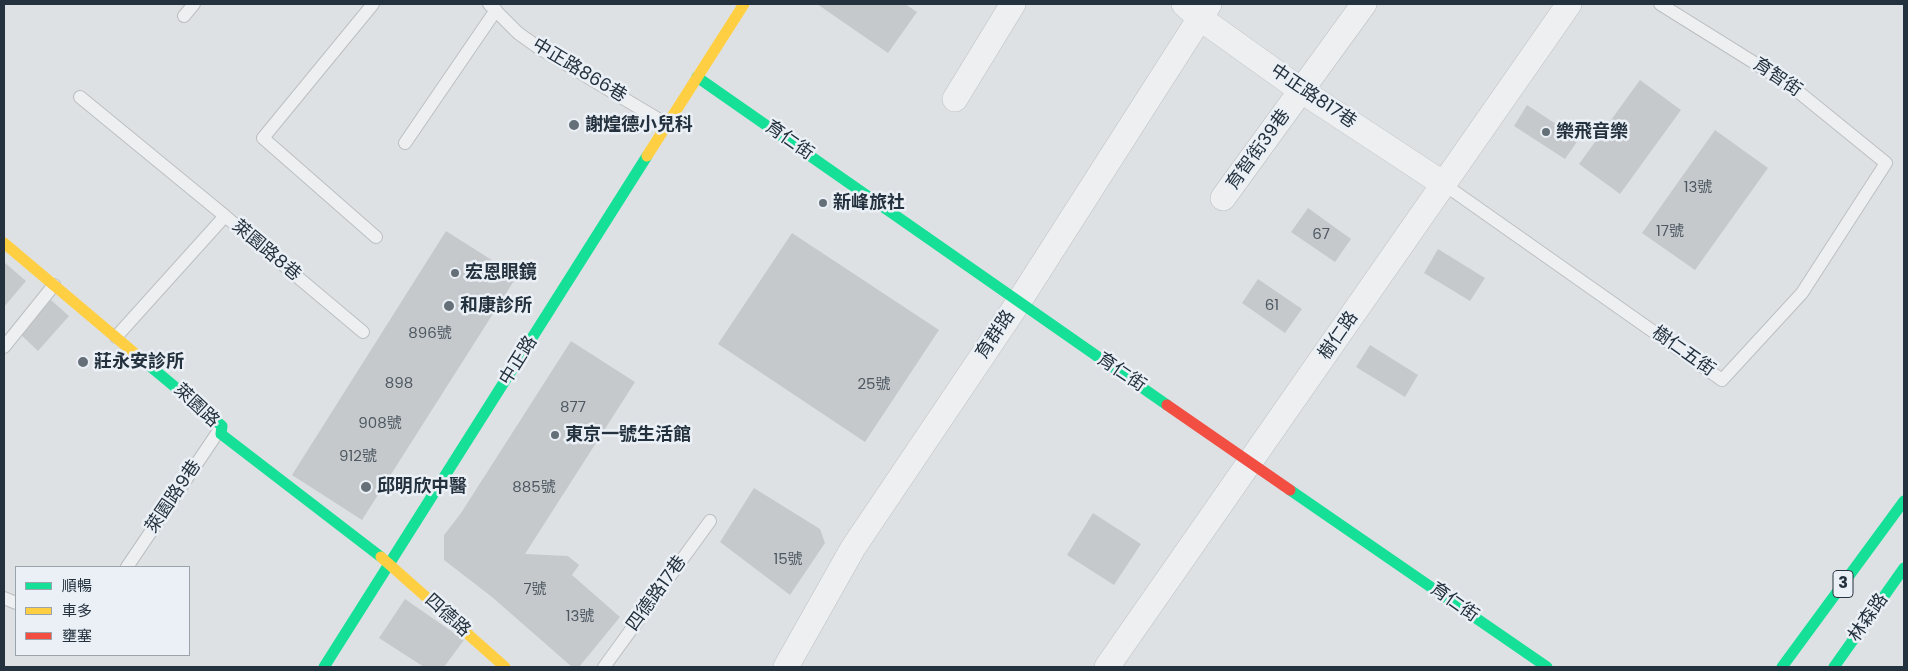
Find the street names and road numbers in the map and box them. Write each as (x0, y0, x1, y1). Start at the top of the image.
street label: 中正路866巷 (528, 34, 630, 108)
street label: 育智街 (1749, 54, 1805, 102)
street label: 中正路817巷 (1266, 60, 1360, 134)
street label: 育智街39巷 (1223, 106, 1295, 194)
street label: 育仁街 (761, 117, 817, 165)
street label: 萊園路8巷 (227, 216, 305, 286)
street label: 育群路 (972, 307, 1020, 363)
street label: 樹仁路 (1315, 308, 1363, 364)
street label: 樹仁五街 (1647, 323, 1719, 381)
street label: 中正路 (496, 332, 542, 390)
street label: 育仁街 (1093, 349, 1149, 397)
street label: 萊園路 (169, 380, 223, 432)
street label: 萊園路9巷 (142, 456, 206, 538)
street label: 四德路17巷 (623, 552, 691, 636)
road number: 3 (1833, 570, 1853, 598)
street label: 育仁街 (1426, 579, 1482, 627)
street label: 四德路 (420, 590, 474, 642)
street label: 林森路 (1845, 590, 1893, 646)

